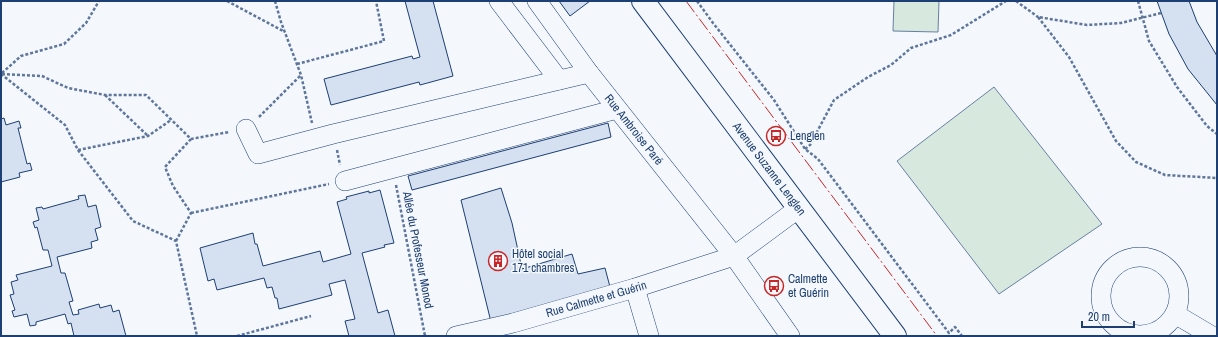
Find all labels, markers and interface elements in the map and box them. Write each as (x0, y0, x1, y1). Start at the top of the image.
street label: Rue Ambroise Paré (601, 91, 667, 168)
street label: Avenue Suzanne Lenglen (728, 118, 810, 219)
bus stop icon: Lenglen (765, 125, 787, 147)
place label: Lenglen (790, 128, 825, 144)
street label: Allée du Professeur Monod (399, 189, 437, 310)
place label: Hôtel social 171 chambres (512, 246, 574, 276)
building icon: Hôtel social 171 chambres (487, 250, 509, 272)
place label: Calmette et Guérin (788, 271, 829, 301)
bus stop icon: Calmette et Guérin (763, 275, 785, 297)
street label: Rue Calmette et Guérin (544, 277, 649, 321)
scale bar (1082, 303, 1134, 329)
text: 20 m (1088, 309, 1110, 325)

